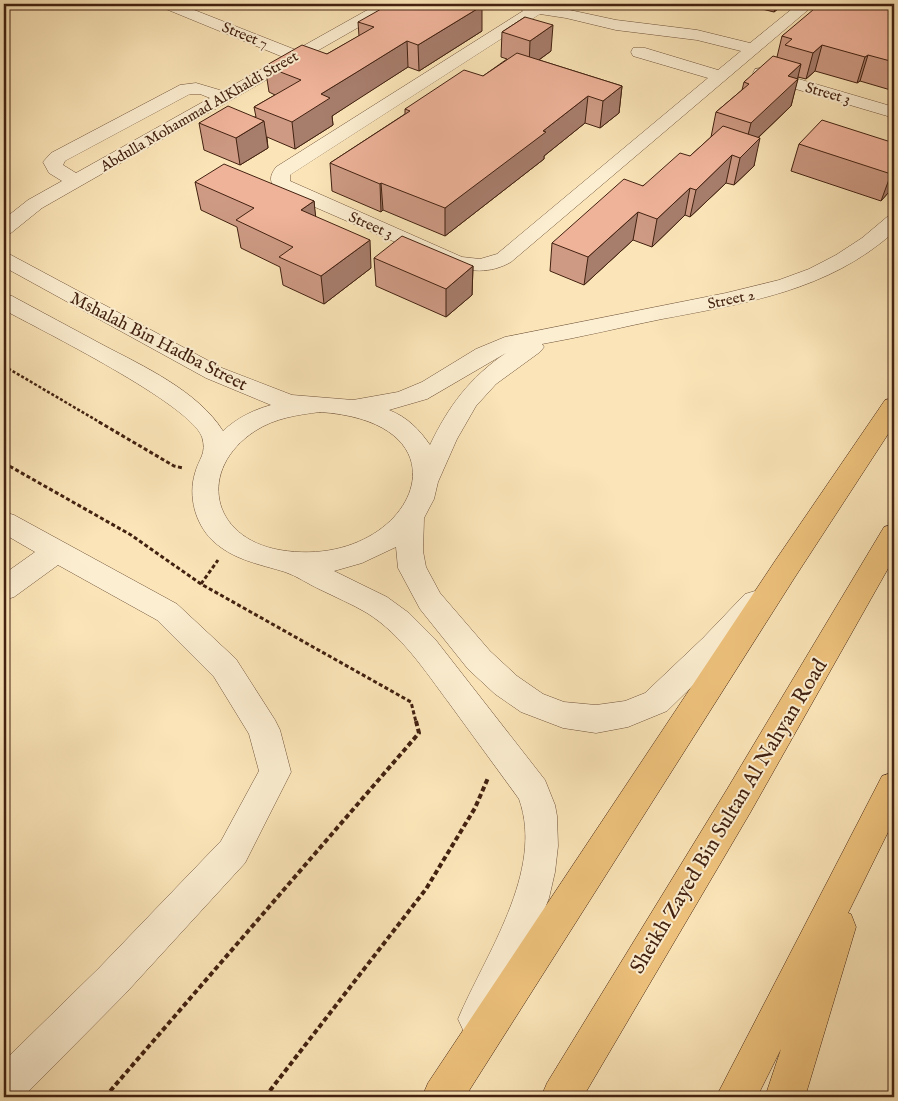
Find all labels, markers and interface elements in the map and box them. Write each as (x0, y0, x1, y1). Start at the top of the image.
street label: Street 7 (219, 18, 270, 53)
street label: Abdulla Mohammad AlKhaldi Street (96, 47, 302, 177)
street label: Street 3 (803, 78, 853, 109)
street label: Street 3 (346, 208, 396, 243)
street label: Street 2 (706, 285, 756, 314)
street label: Mshalah Bin Hadba Street (66, 288, 251, 397)
street label: Sheikh Zayed Bin Sultan Al Nahyan Road (624, 654, 835, 979)

